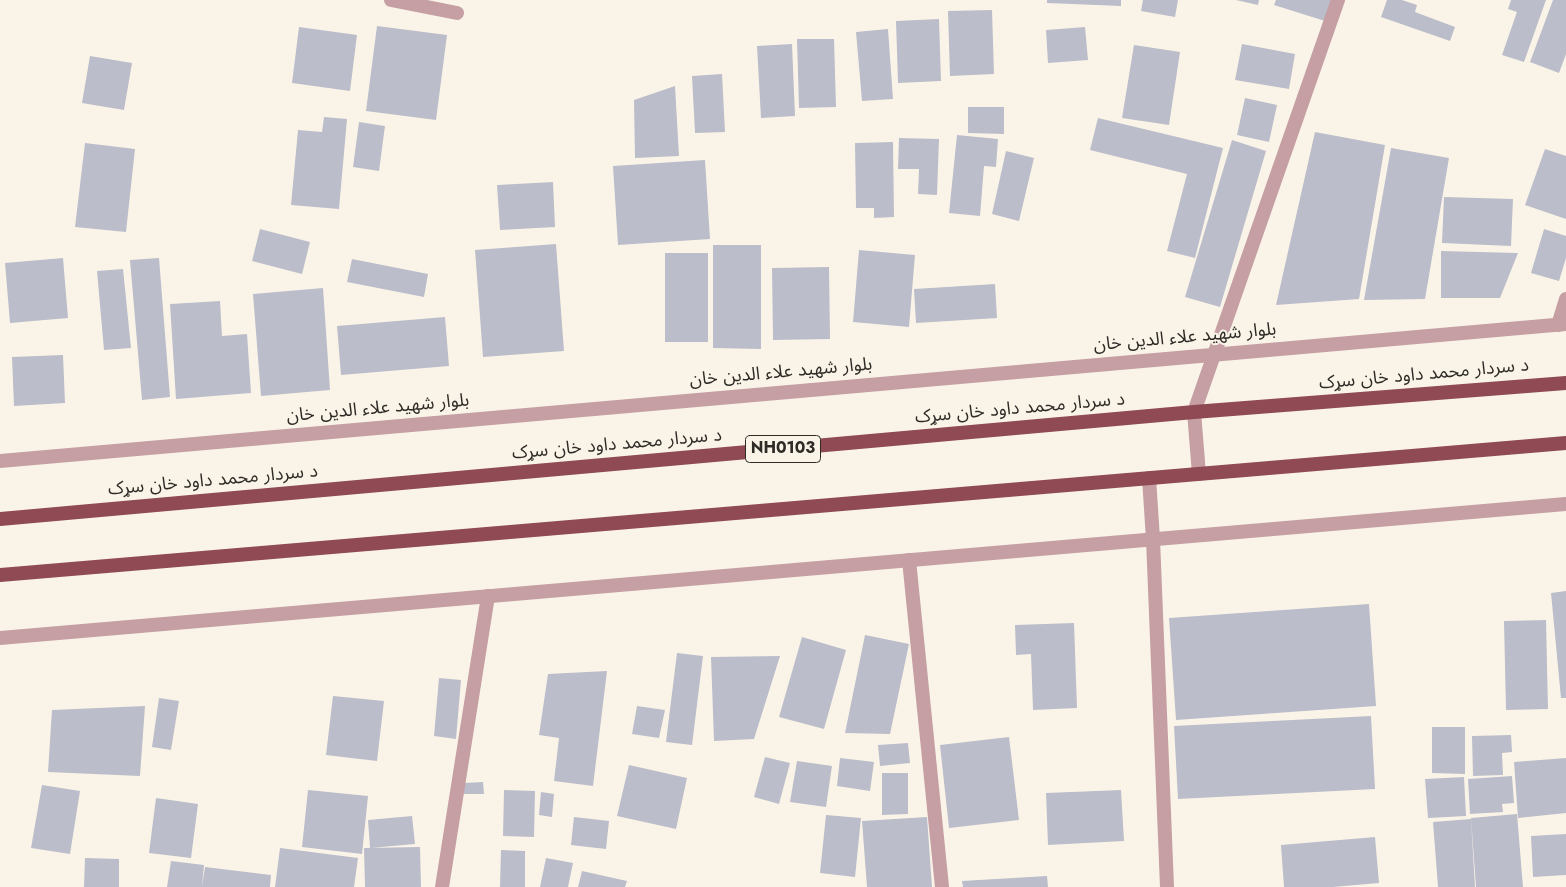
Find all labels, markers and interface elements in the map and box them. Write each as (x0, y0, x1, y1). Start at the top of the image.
street label: بلوار شهید علاء الدین خان (1093, 319, 1277, 357)
street label: بلوار شهید علاء الدین خان (689, 354, 873, 392)
street label: د سردار محمد داود خان سړک (1318, 355, 1530, 395)
street label: د سردار محمد داود خان سړک (914, 389, 1126, 429)
street label: بلوار شهید علاء الدین خان (286, 390, 470, 428)
street label: د سردار محمد داود خان سړک (511, 425, 723, 465)
road number: NH0103 (746, 436, 820, 462)
street label: د سردار محمد داود خان سړک (107, 461, 319, 501)

